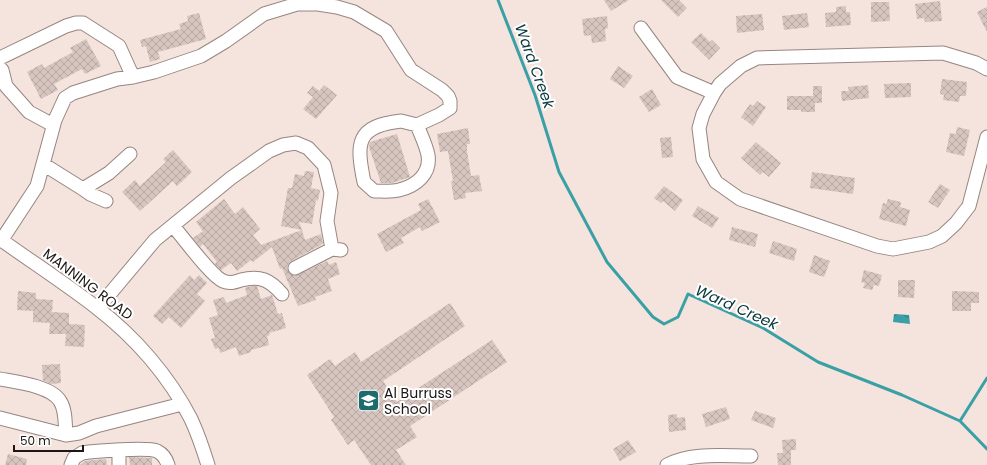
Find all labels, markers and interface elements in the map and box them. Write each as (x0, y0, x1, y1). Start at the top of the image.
water label: Ward Creek (510, 21, 560, 112)
street label: MANNING ROAD (39, 244, 137, 325)
water label: Ward Creek (692, 279, 783, 335)
place label: Al Burruss School (384, 383, 452, 419)
school or university icon: Al Burruss School (356, 388, 382, 414)
scale bar (14, 427, 83, 453)
text: 50 m (20, 432, 51, 449)

